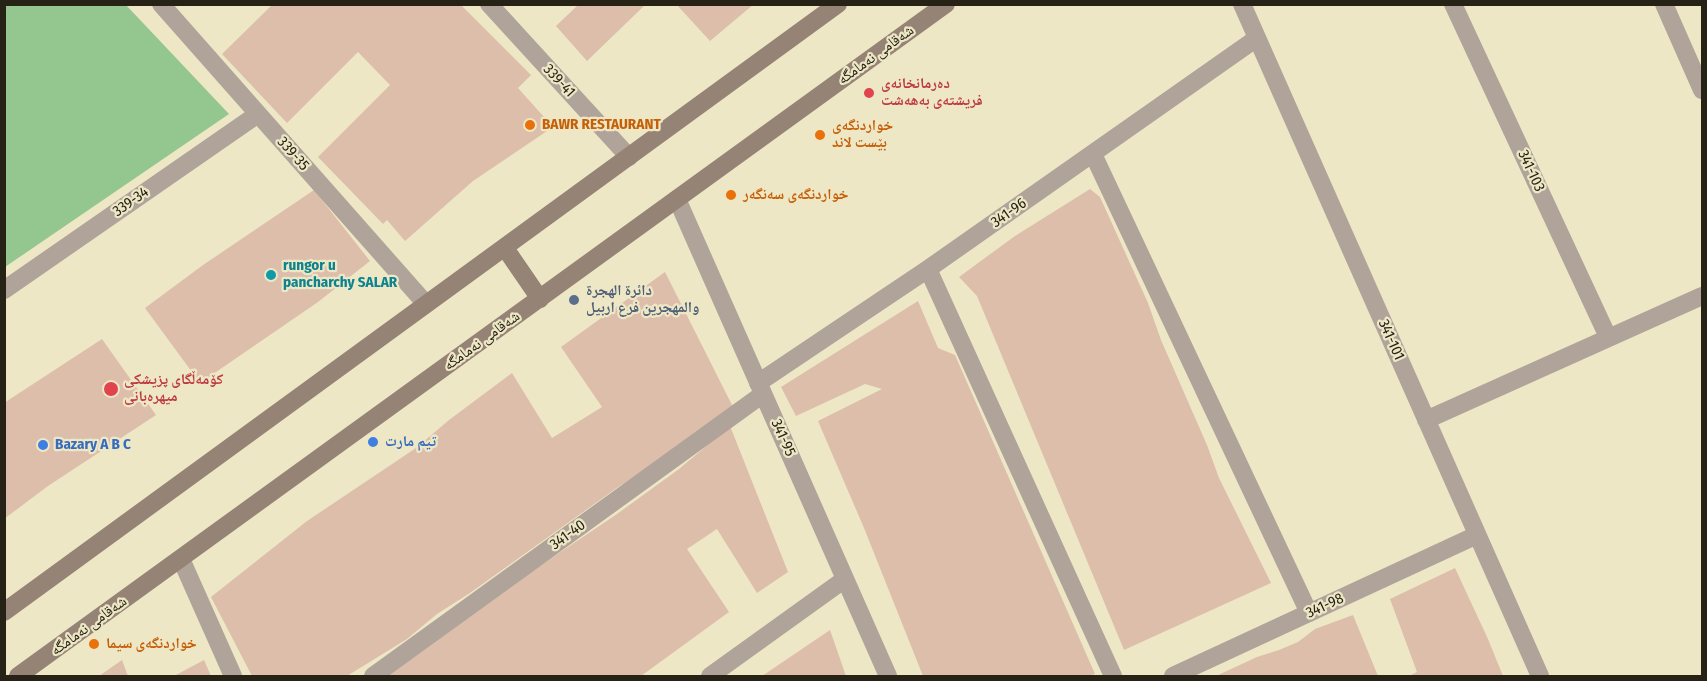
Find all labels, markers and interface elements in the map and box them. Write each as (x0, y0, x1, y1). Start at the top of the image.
street label: شەقامی نەمامگە (835, 21, 917, 89)
street label: 339-41 (539, 61, 579, 101)
place label: دەرمانخانەی فریشتەی بەهەشت (881, 75, 983, 110)
marker: دەرمانخانەی فریشتەی بەهەشت (862, 86, 876, 100)
place label: BAWR RESTAURANT (542, 116, 661, 134)
place label: خواردنگەی بێست لاند (832, 117, 893, 152)
marker: BAWR RESTAURANT (523, 118, 537, 132)
marker: خواردنگەی بێست لاند (813, 128, 827, 142)
street label: 339-35 (273, 134, 313, 174)
street label: 341-103 (1514, 147, 1548, 195)
street label: 339-34 (110, 183, 152, 221)
place label: خواردنگەی سەنگەر (743, 186, 849, 204)
marker: خواردنگەی سەنگەر (724, 188, 738, 202)
street label: 341-96 (988, 194, 1030, 232)
place label: rungor u pancharchy SALAR (283, 257, 397, 292)
marker: rungor u pancharchy SALAR (264, 268, 278, 282)
place label: دائرة الهجرة والمهجرين فرع اربيل (586, 282, 699, 317)
marker: دائرة الهجرة والمهجرين فرع اربيل (567, 293, 581, 307)
street label: شەقامی نەمامگە (441, 307, 523, 375)
street label: 341-101 (1374, 317, 1408, 363)
place label: کۆمەڵگای پزیشکی میهرەبانی (124, 371, 223, 406)
marker: کۆمەڵگای پزیشکی میهرەبانی (102, 380, 120, 398)
street label: 341-95 (767, 417, 799, 459)
place label: تیم مارت (385, 433, 436, 451)
marker: تیم مارت (366, 435, 380, 449)
place label: Bazary A B C (55, 436, 131, 454)
marker: Bazary A B C (36, 438, 50, 452)
street label: 341-40 (547, 516, 589, 554)
street label: 341-98 (1303, 590, 1347, 622)
street label: شەقامی نەمامگە (48, 592, 130, 660)
place label: خواردنگەی سیما (106, 635, 197, 653)
marker: خواردنگەی سیما (87, 637, 101, 651)

